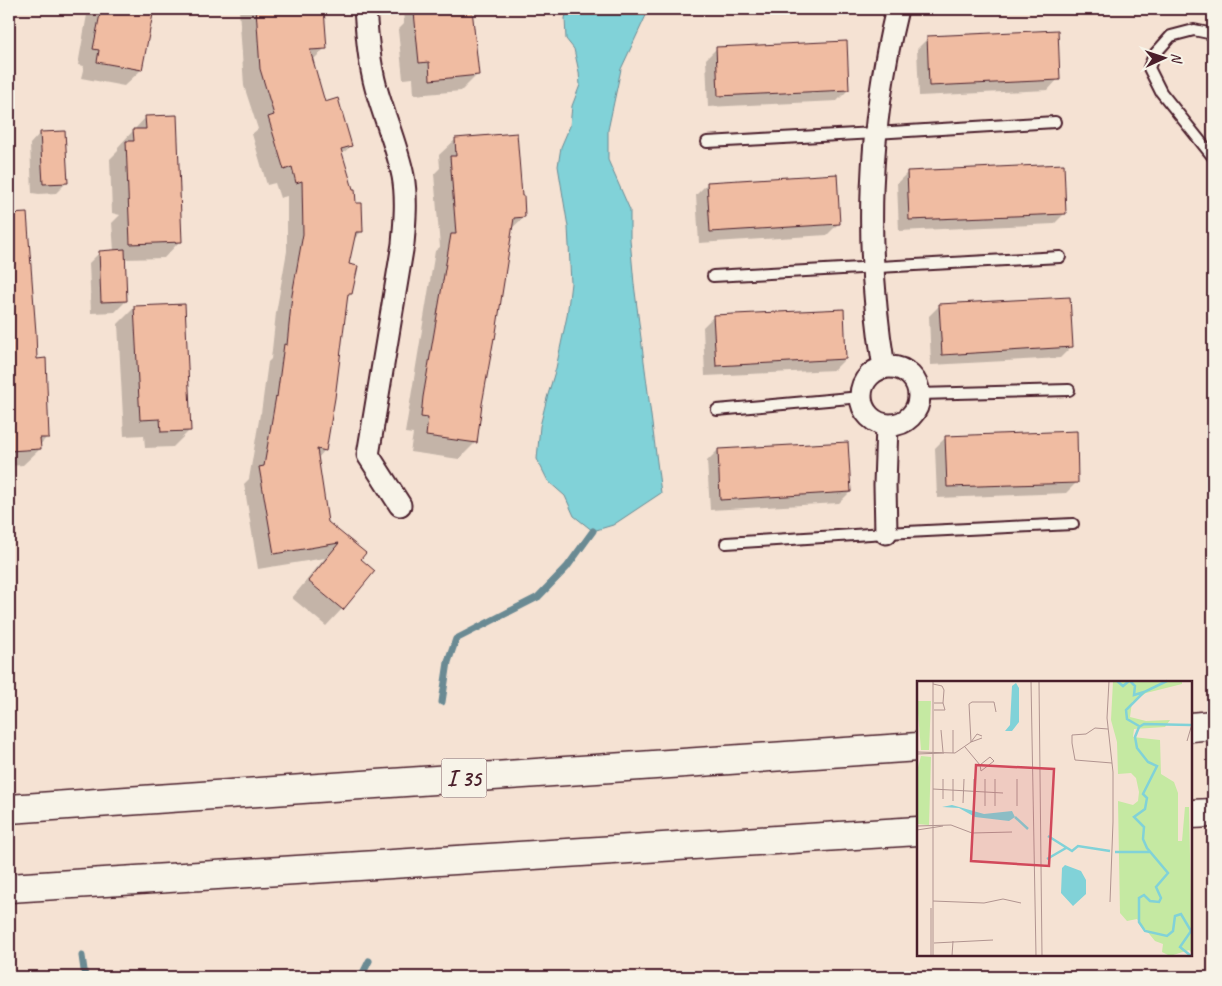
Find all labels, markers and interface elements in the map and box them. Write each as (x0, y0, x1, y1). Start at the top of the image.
north arrow (1140, 32, 1190, 82)
text: N (1168, 53, 1185, 64)
inset map (917, 681, 1192, 956)
road number: I 35 (442, 758, 486, 798)

